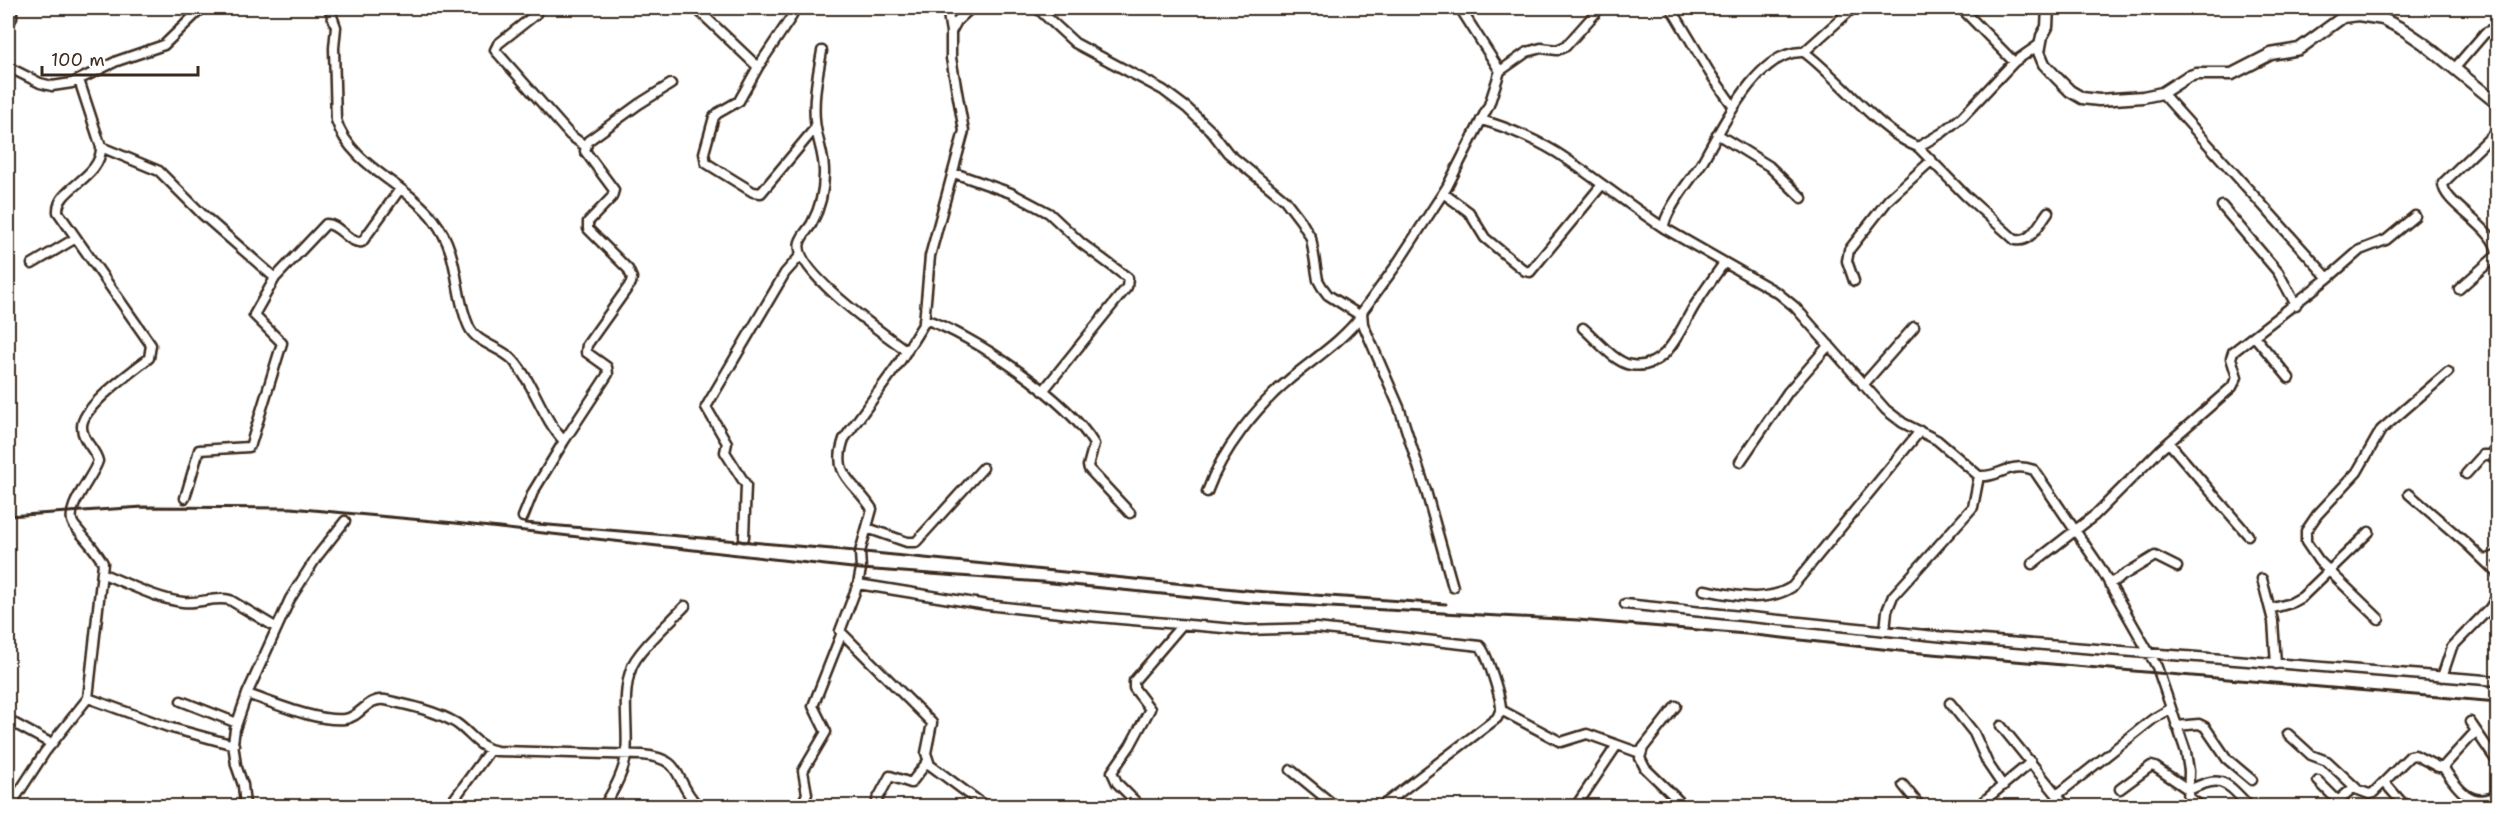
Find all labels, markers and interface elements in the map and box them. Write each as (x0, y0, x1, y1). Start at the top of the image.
scale bar (42, 39, 198, 77)
text: 100 m (51, 48, 105, 72)

